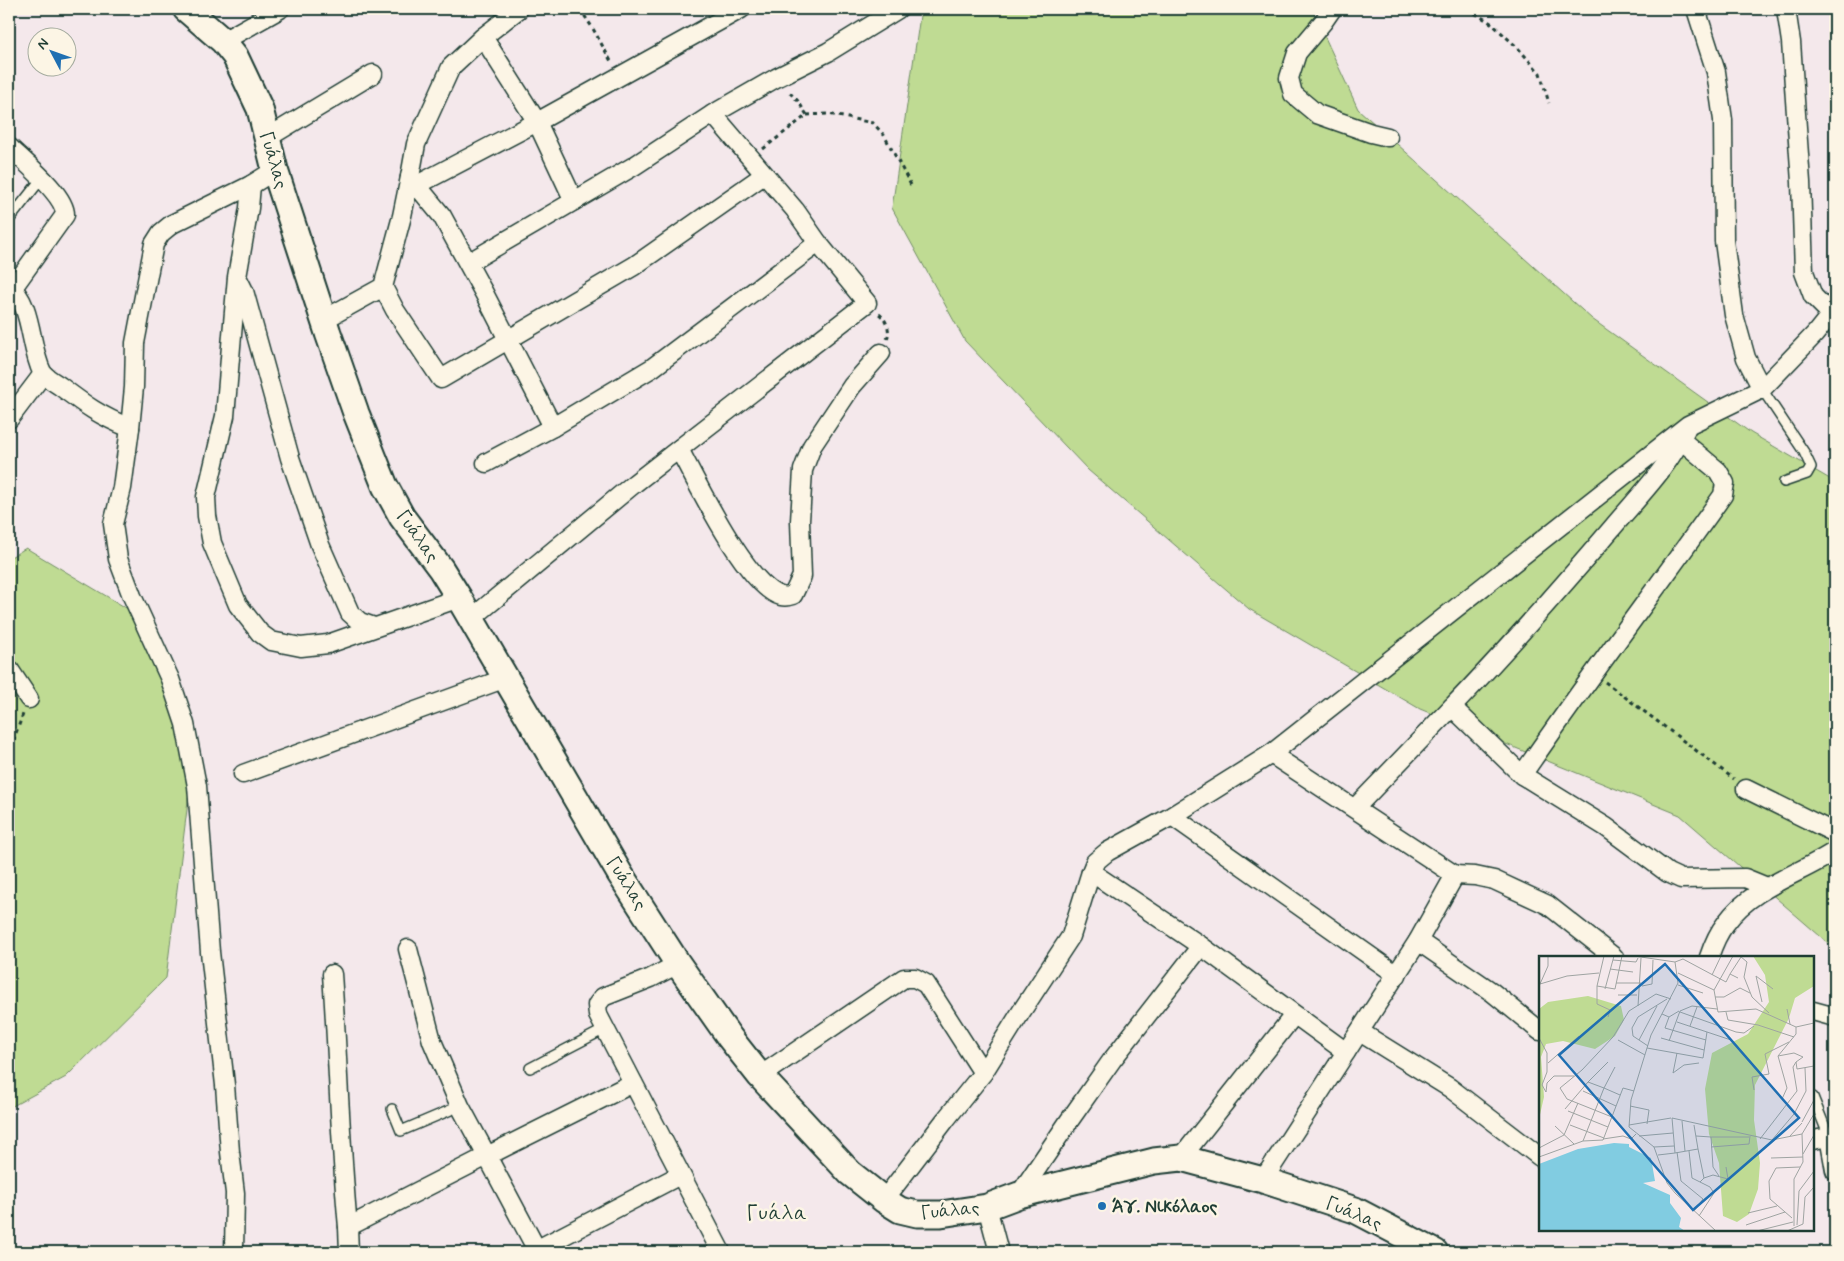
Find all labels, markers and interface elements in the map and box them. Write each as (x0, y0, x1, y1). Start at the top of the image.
north arrow (28, 28, 78, 78)
text: N (33, 35, 53, 54)
street label: Γυάλας (253, 129, 293, 192)
street label: Γυάλας (390, 506, 444, 568)
street label: Γυάλας (600, 852, 652, 915)
inset map (1539, 956, 1814, 1231)
street label: Γυάλας (1322, 1191, 1385, 1236)
place label: Άγ. Νικόλαος (1112, 1195, 1218, 1219)
street label: Γυάλας (920, 1196, 981, 1226)
district label: Γυάλα (746, 1200, 808, 1227)
marker: Άγ. Νικόλαος (1096, 1200, 1108, 1212)

